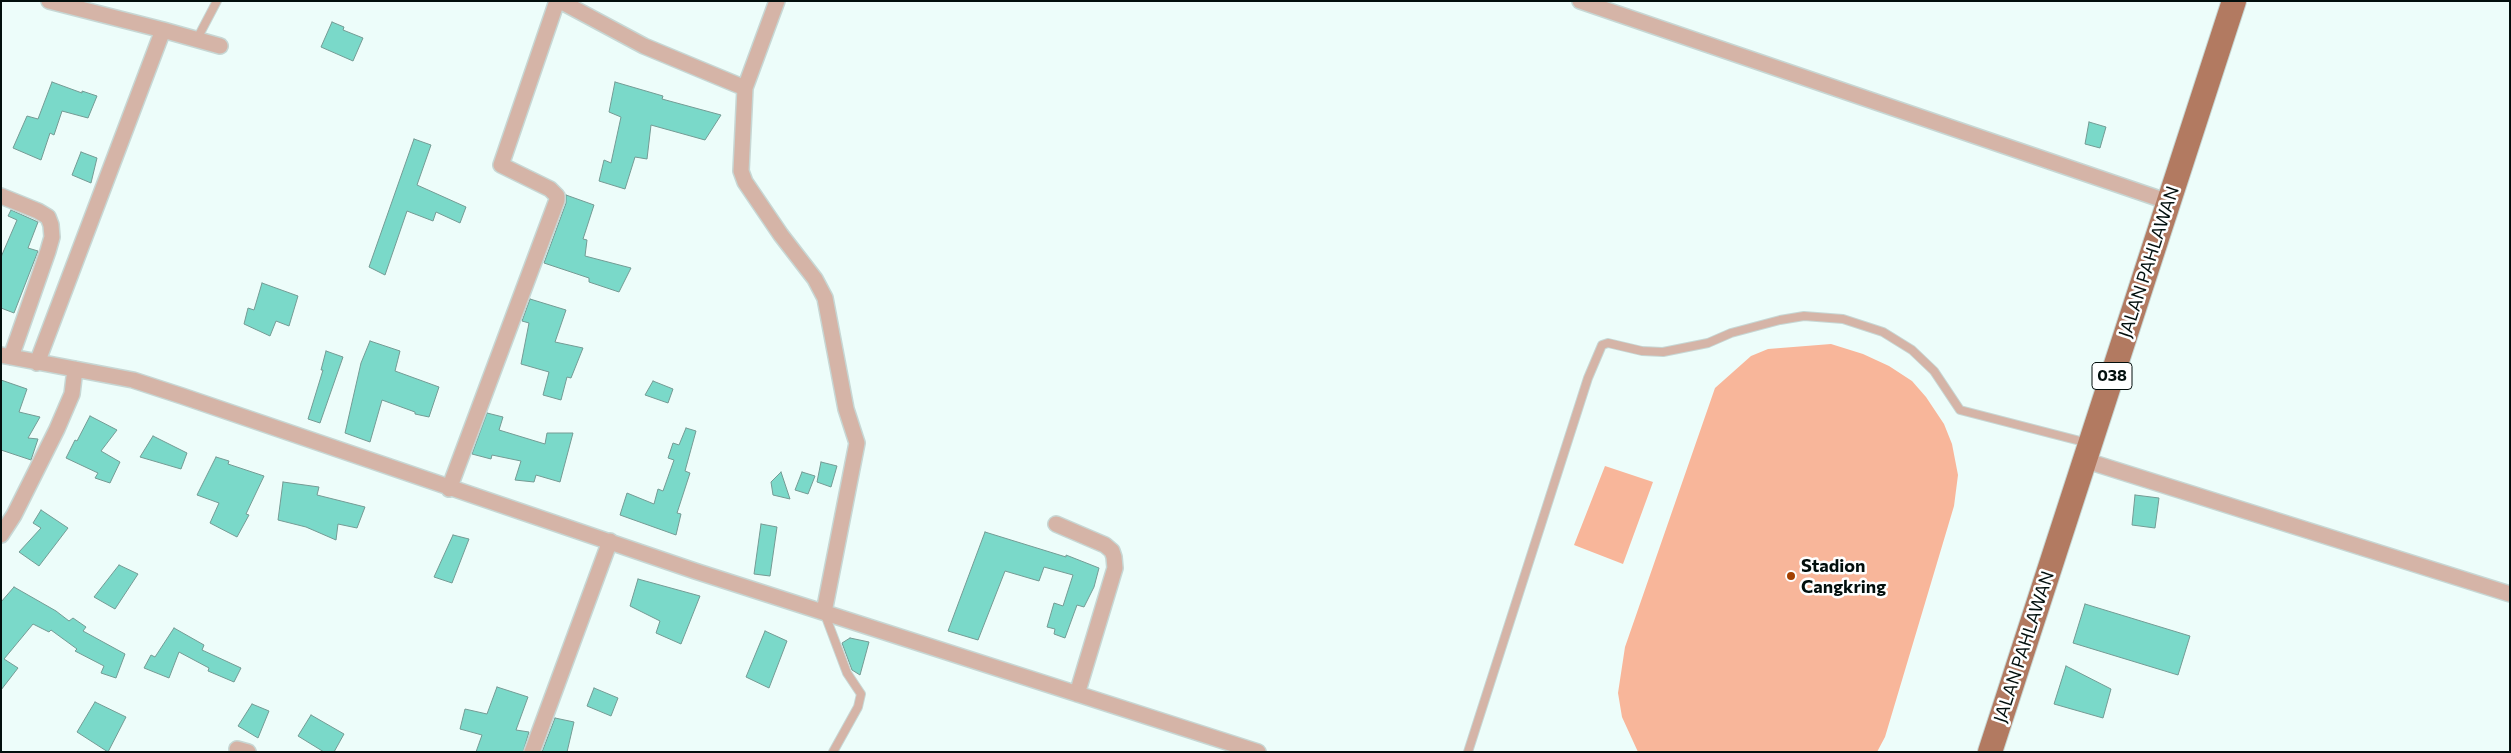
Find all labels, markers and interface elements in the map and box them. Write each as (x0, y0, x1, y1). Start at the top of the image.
street label: JALAN PAHLAWAN (2114, 183, 2184, 341)
road number: 038 (2092, 362, 2132, 390)
place label: Stadion Cangkring (1801, 555, 1886, 598)
street label: JALAN PAHLAWAN (1989, 568, 2059, 726)
marker: Stadion Cangkring (1785, 570, 1797, 582)

